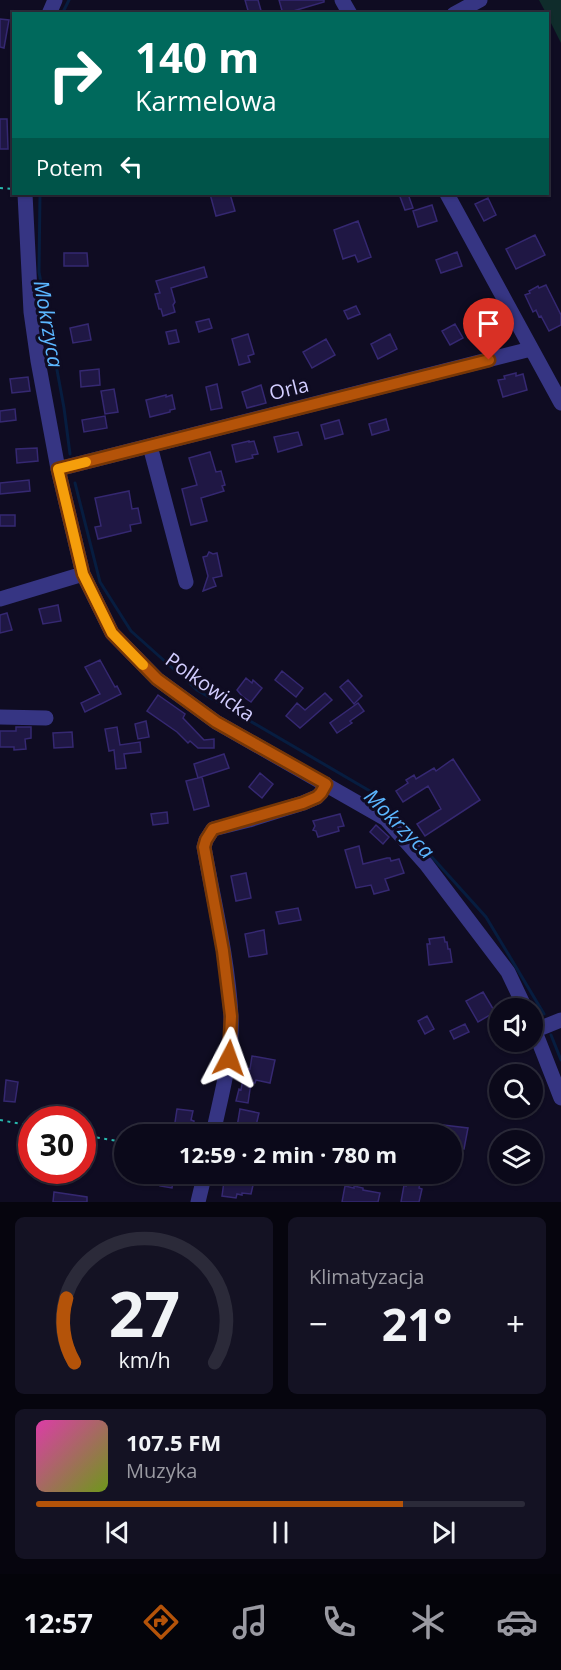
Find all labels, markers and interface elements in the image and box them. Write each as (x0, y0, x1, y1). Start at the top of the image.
text: 140 m (135, 28, 259, 85)
icon: right (36, 36, 114, 114)
text: Karmelowa (135, 82, 277, 119)
icon: left (115, 150, 148, 183)
text: Potem (36, 152, 103, 182)
water label: Mokrzyca (28, 278, 70, 370)
pin (463, 298, 514, 360)
icon: arrive (472, 307, 505, 340)
street label: Orla (266, 371, 312, 406)
street label: Polkowicka (160, 646, 260, 727)
water label: Mokrzyca (359, 782, 441, 865)
map controls (489, 998, 543, 1184)
button: sound (489, 998, 543, 1052)
position arrow (197, 1026, 261, 1090)
button: search (489, 1064, 543, 1118)
speed limit sign: 30 (18, 1106, 96, 1184)
button: layers (489, 1130, 543, 1184)
text: 12:59 · 2 min · 780 m (179, 1139, 397, 1169)
text: Klimatyzacja (309, 1263, 424, 1290)
text: 27 (108, 1270, 180, 1355)
text: 21° (382, 1293, 452, 1354)
text: − (309, 1301, 328, 1346)
text: + (506, 1301, 525, 1346)
text: km/h (118, 1345, 170, 1374)
text: 107.5 FM (126, 1427, 221, 1457)
text: Muzyka (126, 1457, 197, 1484)
icon: previous (101, 1516, 134, 1549)
icon: pause (264, 1516, 297, 1549)
icon: next (427, 1516, 460, 1549)
icon: directions (140, 1601, 182, 1643)
icon: music (229, 1601, 271, 1643)
icon: phone (318, 1601, 360, 1643)
icon: climate (407, 1601, 449, 1643)
icon: car (496, 1601, 538, 1643)
text: 12:57 (23, 1604, 93, 1641)

